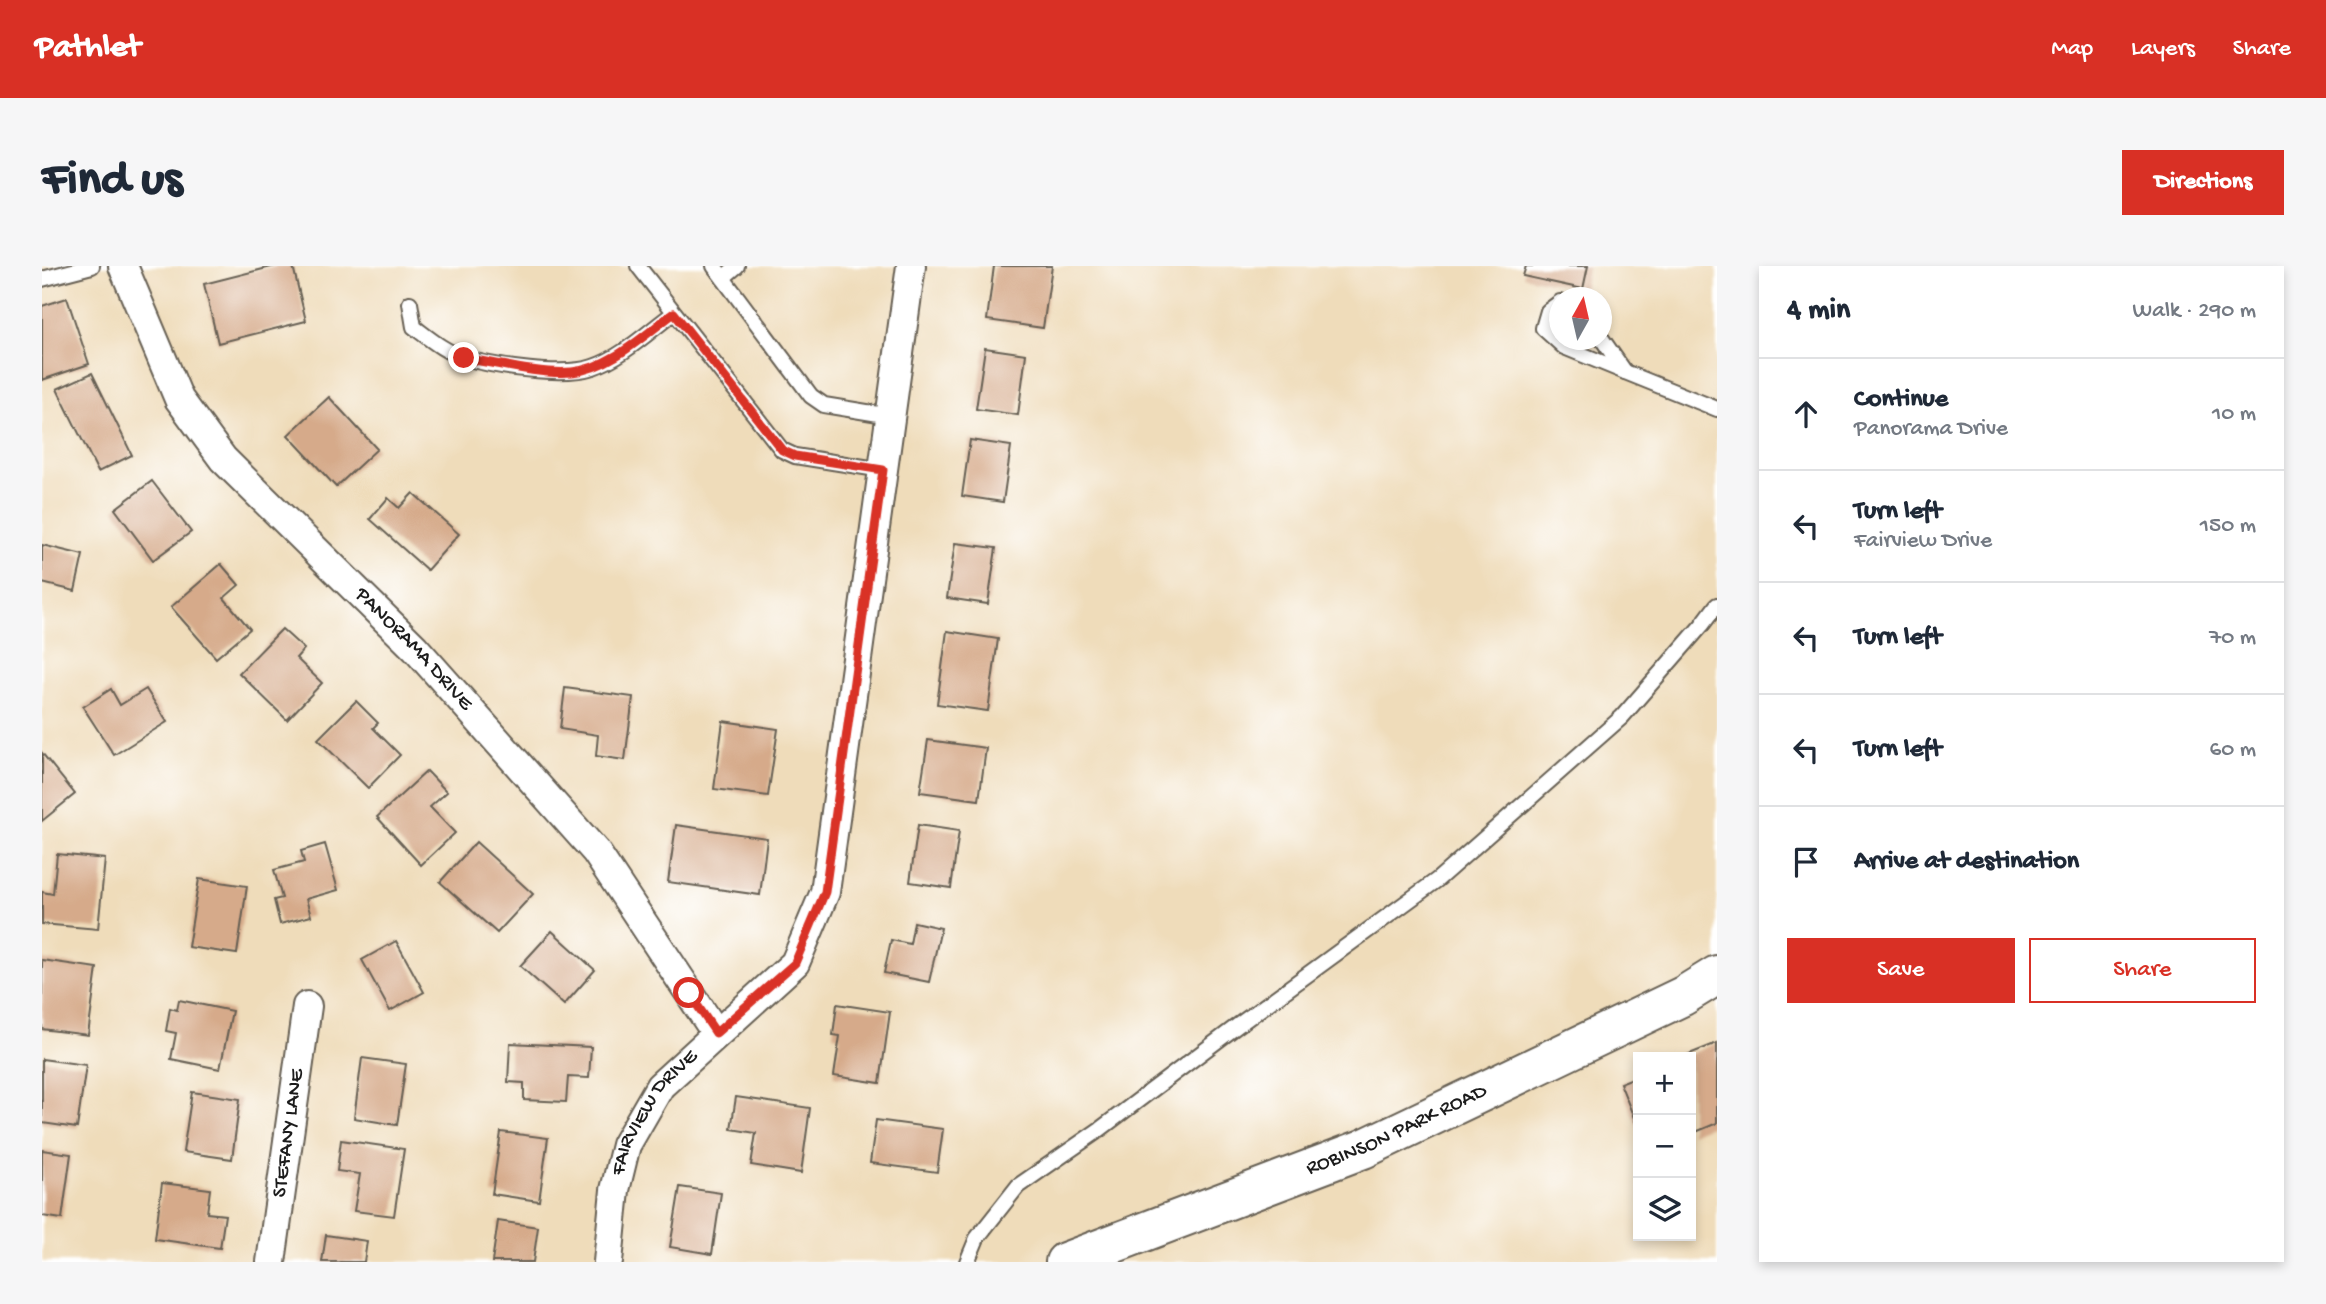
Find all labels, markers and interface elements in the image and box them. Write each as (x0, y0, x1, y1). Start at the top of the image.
text: Pathlet (35, 30, 141, 68)
text: Map (2051, 35, 2093, 64)
text: Layers (2131, 35, 2195, 64)
text: Share (2233, 35, 2291, 64)
button: Directions (2122, 150, 2284, 215)
text: Find us (42, 153, 182, 211)
north arrow (1549, 287, 1612, 350)
text: 4 min (1787, 294, 1850, 329)
text: Walk · 290 m (2133, 298, 2256, 325)
route end (448, 342, 479, 373)
text: Continue (1854, 385, 1948, 416)
icon: ahead (1787, 395, 1825, 433)
text: 10 m (2212, 401, 2256, 428)
text: Panorama Drive (1854, 416, 2008, 443)
text: Turn left (1854, 497, 1942, 528)
icon: left (1787, 507, 1825, 545)
text: 150 m (2200, 513, 2256, 540)
text: Fairview Drive (1854, 528, 1992, 555)
street label: PANORAMA DRIVE (348, 582, 478, 717)
icon: left (1787, 619, 1825, 657)
text: Turn left (1854, 623, 1942, 654)
text: 70 m (2209, 625, 2256, 652)
icon: left (1787, 731, 1825, 769)
text: Turn left (1854, 735, 1942, 766)
text: 60 m (2210, 737, 2256, 764)
icon: arrive (1787, 843, 1825, 881)
text: Arrive at destination (1854, 847, 2079, 878)
button: Save (1787, 938, 2015, 1003)
button: Share (2029, 938, 2256, 1003)
route start (673, 977, 704, 1008)
street label: FAIRVIEW DRIVE (606, 1044, 704, 1179)
map controls (1633, 1052, 1696, 1241)
button: + (1633, 1052, 1696, 1115)
street label: STEFANY LANE (268, 1067, 311, 1199)
street label: ROBINSON PARK ROAD (1303, 1079, 1491, 1182)
button: − (1633, 1115, 1696, 1178)
button: layers (1633, 1178, 1696, 1241)

